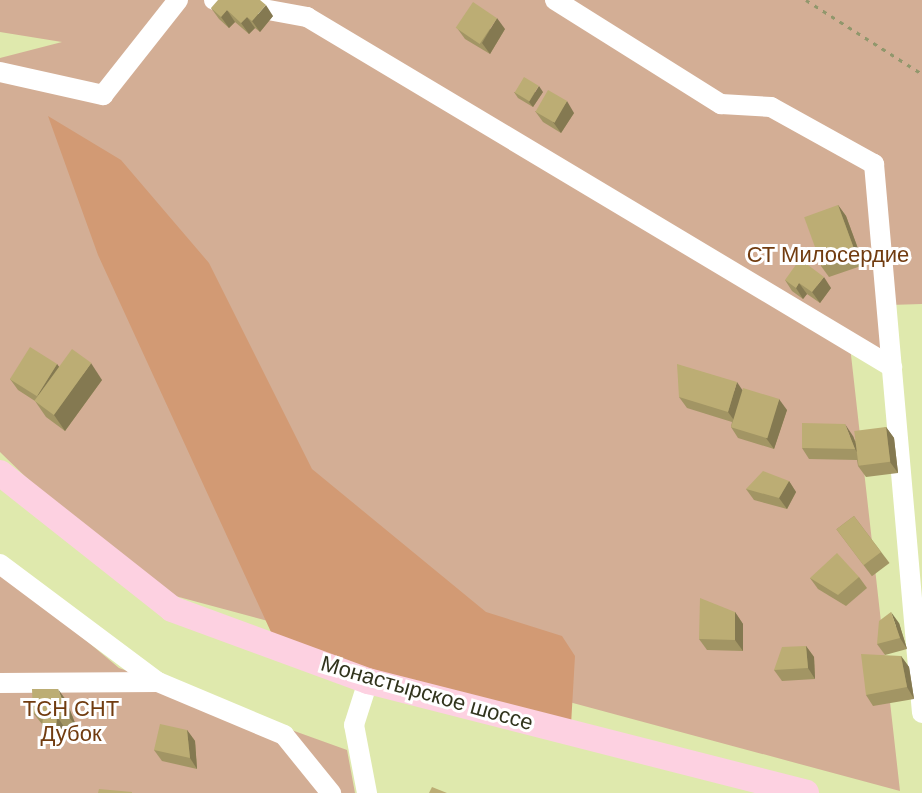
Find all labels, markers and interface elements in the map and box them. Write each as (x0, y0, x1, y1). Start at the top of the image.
park label: СТ Милосердие (747, 242, 909, 268)
street label: Монастырское шоссе (318, 650, 536, 736)
park label: ТСН СНТ Дубок (23, 695, 119, 746)

